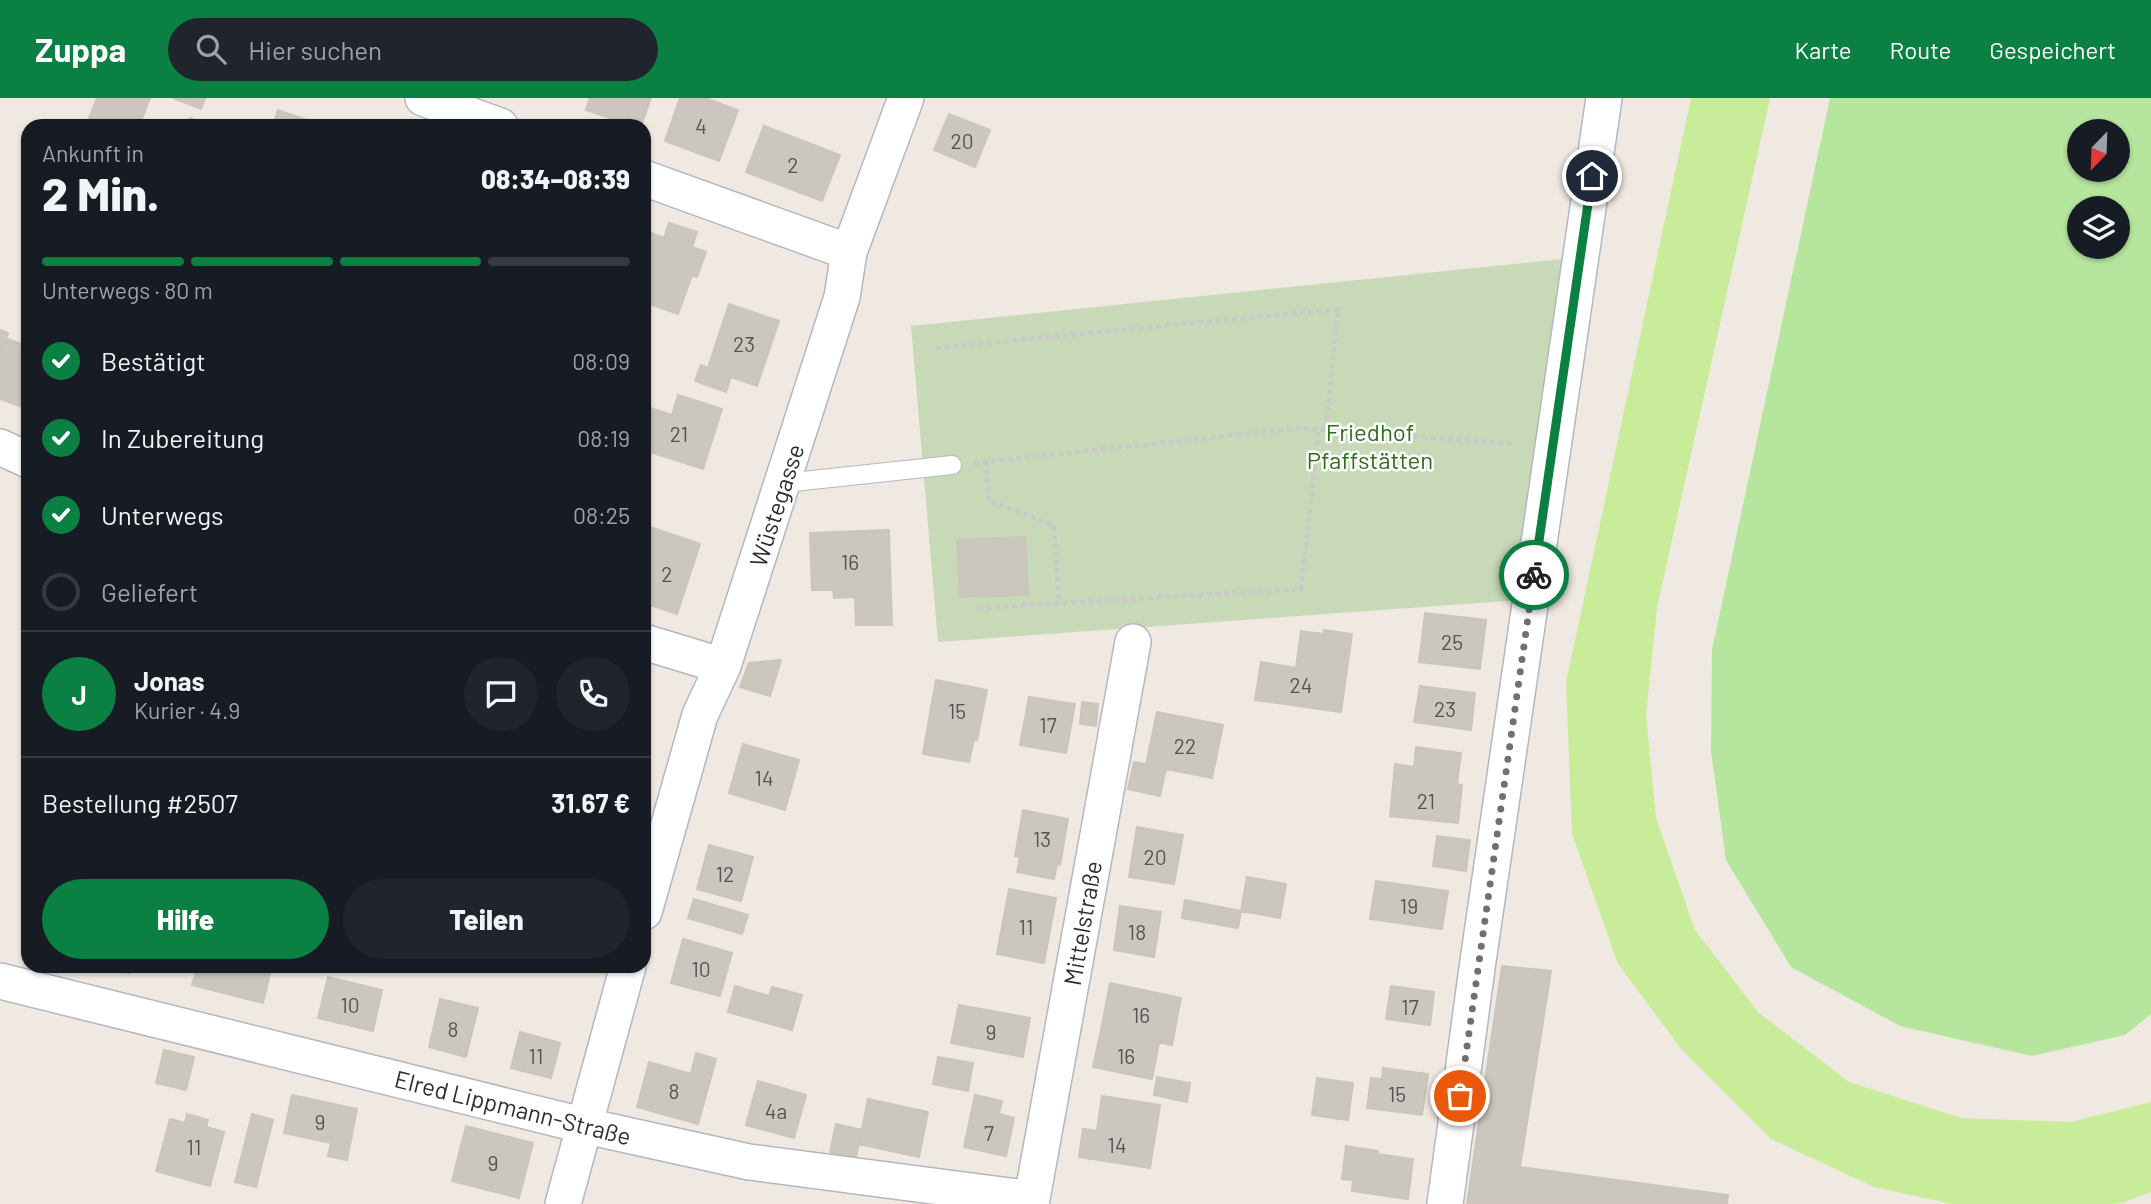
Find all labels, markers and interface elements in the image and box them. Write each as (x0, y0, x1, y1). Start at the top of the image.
search box (168, 18, 658, 81)
text: Zuppa (35, 29, 126, 69)
icon: search (192, 30, 230, 68)
text: Hier suchen (248, 34, 382, 65)
text: Karte (1794, 35, 1852, 64)
text: Route (1890, 35, 1951, 64)
text: Gespeichert (1989, 35, 2116, 64)
house number: 4 (695, 113, 707, 138)
north arrow (2067, 119, 2130, 182)
map controls (2067, 119, 2130, 259)
house number: 20 (950, 128, 974, 153)
text: Ankunft in (42, 139, 144, 167)
pin (1562, 146, 1622, 206)
house number: 2 (787, 152, 799, 177)
icon: home (1573, 157, 1611, 195)
text: 08:34–08:39 (481, 163, 630, 194)
text: 2 Min. (42, 165, 159, 220)
button: layers (2067, 196, 2130, 259)
text: Unterwegs · 80 m (42, 276, 213, 304)
house number: 23 (733, 331, 755, 356)
icon: check (42, 342, 80, 380)
text: Bestätigt (101, 345, 206, 376)
text: 08:09 (572, 347, 630, 375)
park label: Friedhof Pfaffstätten (1307, 417, 1433, 474)
icon: check (42, 419, 80, 457)
house number: 21 (670, 421, 688, 446)
text: In Zubereitung (101, 422, 264, 453)
text: 08:19 (577, 424, 630, 452)
street label: Wüstegasse (743, 440, 809, 570)
icon: check (42, 496, 80, 534)
text: Unterwegs (101, 499, 223, 530)
text: 08:25 (573, 501, 630, 529)
courier (1499, 540, 1569, 610)
house number: 16 (841, 549, 859, 574)
icon: bike (1515, 556, 1553, 594)
house number: 2 (661, 561, 673, 586)
text: Geliefert (101, 576, 198, 607)
house number: 25 (1441, 629, 1463, 654)
button: chat (464, 657, 538, 731)
button: phone (556, 657, 630, 731)
text: Jonas (134, 665, 205, 696)
house number: 24 (1290, 672, 1312, 697)
text: J (71, 679, 87, 710)
text: Kurier · 4.9 (134, 696, 240, 724)
house number: 23 (1434, 696, 1456, 721)
house number: 15 (948, 698, 966, 723)
house number: 17 (1039, 712, 1057, 737)
house number: 22 (1174, 733, 1196, 758)
house number: 14 (755, 765, 773, 790)
text: Bestellung #2507 (42, 787, 238, 818)
text: 31.67 € (551, 787, 630, 818)
house number: 21 (1417, 788, 1435, 813)
house number: 13 (1033, 826, 1051, 851)
house number: 20 (1143, 844, 1167, 869)
street label: Mittelstraße (1057, 858, 1107, 988)
house number: 12 (716, 861, 734, 886)
button: Hilfe (42, 879, 329, 959)
button: Teilen (343, 879, 630, 959)
house number: 19 (1400, 893, 1418, 918)
house number: 11 (1019, 914, 1033, 939)
house number: 18 (1128, 919, 1146, 944)
house number: 10 (691, 956, 711, 981)
house number: 10 (340, 992, 360, 1017)
house number: 17 (1401, 994, 1419, 1019)
house number: 16 (1132, 1002, 1150, 1027)
house number: 8 (448, 1016, 458, 1041)
house number: 9 (986, 1019, 996, 1044)
house number: 11 (529, 1043, 543, 1068)
house number: 16 (1117, 1043, 1135, 1068)
street label: Elred Lippmann-Straße (392, 1064, 634, 1150)
pin (1430, 1066, 1490, 1126)
icon: bag (1441, 1077, 1479, 1115)
house number: 8 (669, 1078, 679, 1103)
house number: 15 (1388, 1081, 1406, 1106)
house number: 4a (765, 1098, 787, 1123)
house number: 9 (315, 1109, 325, 1134)
house number: 7 (984, 1120, 994, 1145)
house number: 14 (1108, 1132, 1126, 1157)
house number: 11 (187, 1134, 201, 1159)
house number: 9 (488, 1150, 498, 1175)

